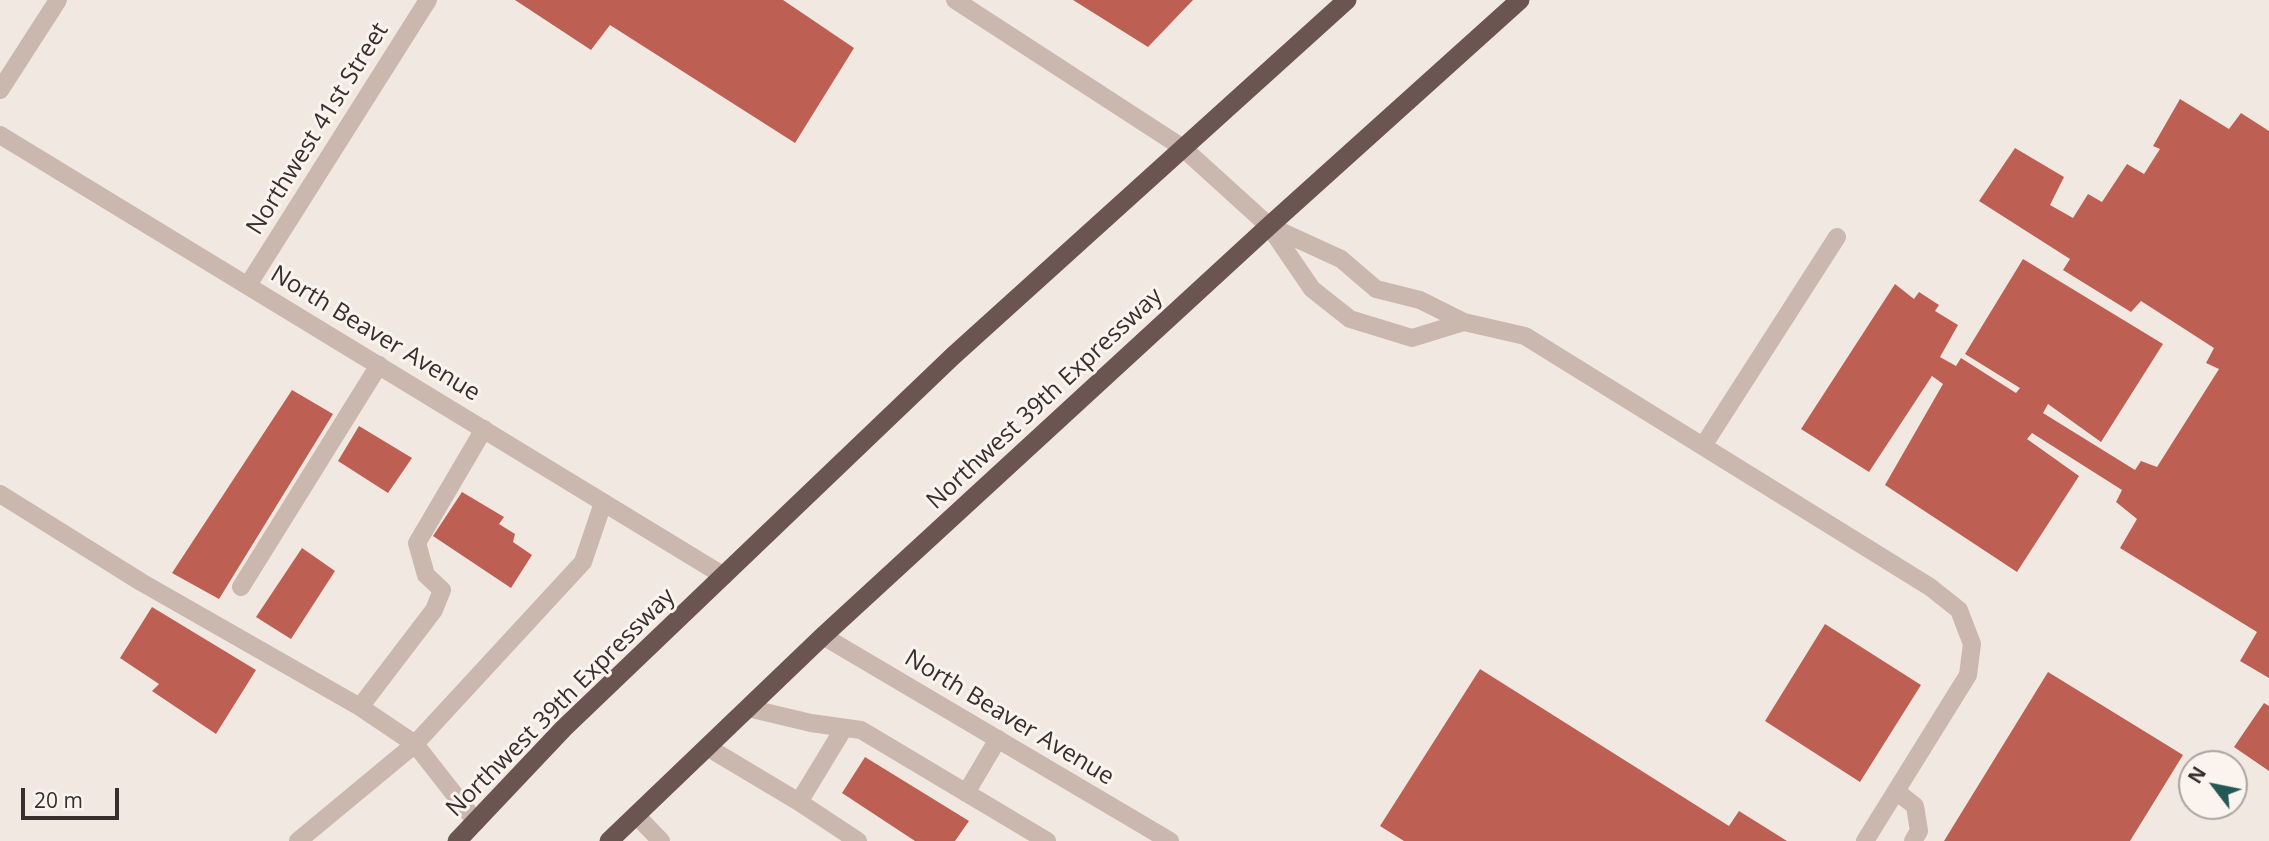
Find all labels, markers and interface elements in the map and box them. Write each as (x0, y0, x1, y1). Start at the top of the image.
street label: Northwest 41st Street (241, 18, 395, 240)
street label: North Beaver Avenue (265, 260, 485, 408)
street label: Northwest 39th Expressway (921, 282, 1169, 516)
street label: Northwest 39th Expressway (441, 583, 681, 823)
street label: North Beaver Avenue (899, 644, 1119, 792)
north arrow (2178, 750, 2248, 820)
text: N (2182, 761, 2212, 788)
scale bar (24, 774, 122, 818)
text: 20 m (34, 786, 83, 814)

